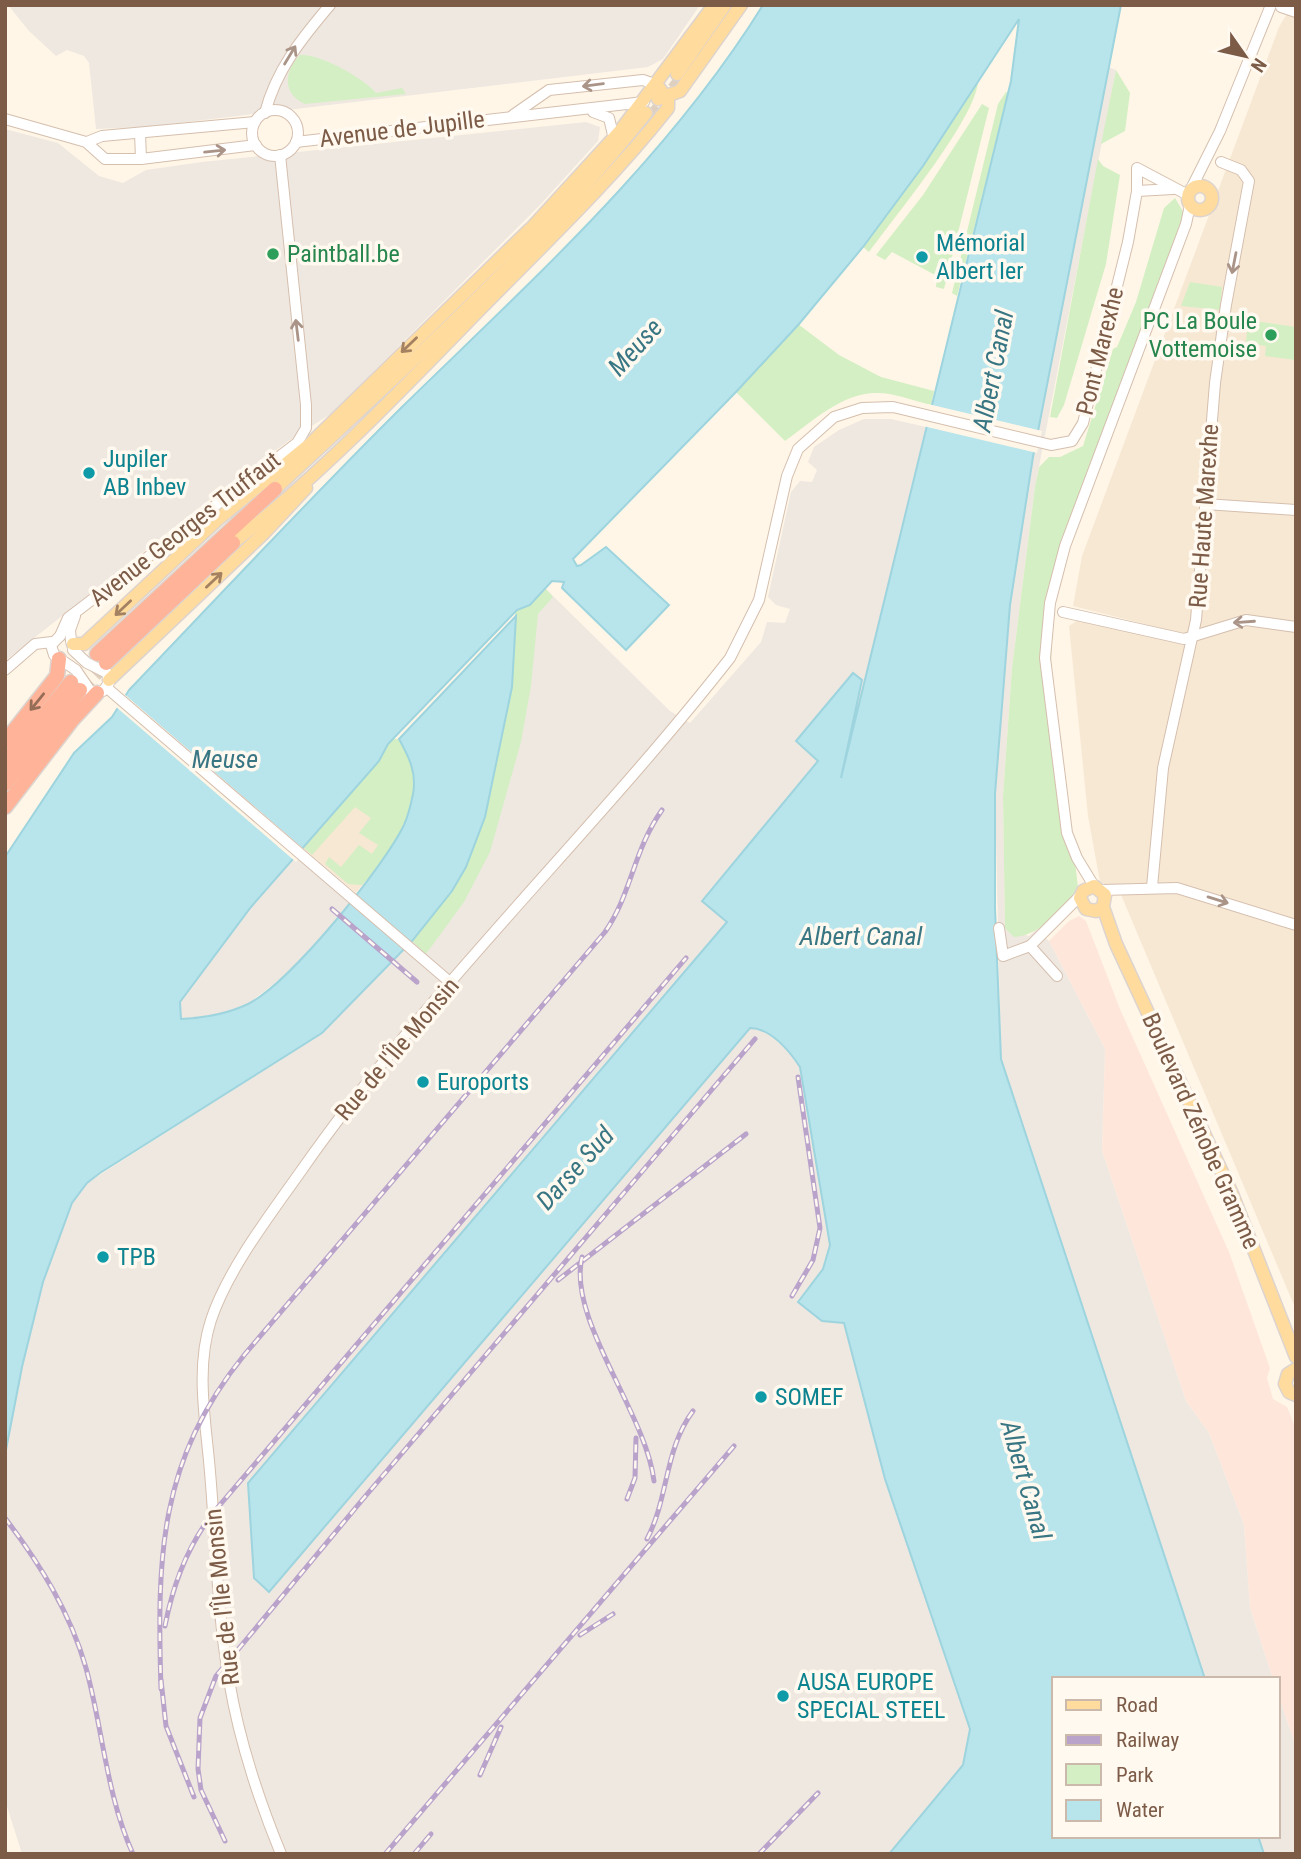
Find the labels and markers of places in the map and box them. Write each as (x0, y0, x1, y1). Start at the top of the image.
place label: Mémorial Albert Ier (936, 229, 1025, 285)
place label: Paintball.be (287, 240, 400, 268)
marker: Paintball.be (265, 246, 281, 262)
marker: Mémorial Albert Ier (914, 249, 930, 265)
place label: PC La Boule Vottemoise (1143, 307, 1257, 363)
marker: PC La Boule Vottemoise (1263, 327, 1279, 343)
place label: Jupiler AB Inbev (103, 445, 186, 501)
marker: Jupiler AB Inbev (81, 465, 97, 481)
place label: Euroports (437, 1068, 529, 1096)
marker: Euroports (415, 1074, 431, 1090)
place label: TPB (117, 1243, 156, 1271)
marker: TPB (95, 1249, 111, 1265)
place label: SOMEF (775, 1383, 843, 1411)
marker: SOMEF (753, 1389, 769, 1405)
place label: AUSA EUROPE SPECIAL STEEL (797, 1668, 945, 1724)
marker: AUSA EUROPE SPECIAL STEEL (775, 1688, 791, 1704)

